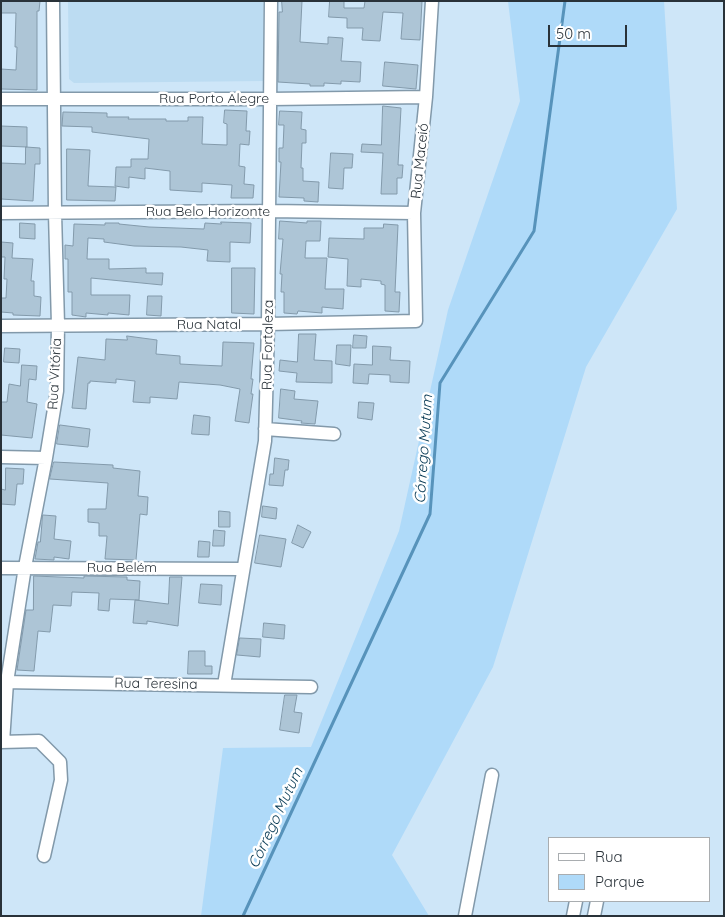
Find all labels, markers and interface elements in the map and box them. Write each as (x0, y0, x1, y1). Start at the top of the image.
scale bar (550, 15, 629, 47)
text: 50 m (556, 24, 591, 43)
street label: Rua Porto Alegre (159, 91, 269, 107)
street label: Rua Maceió (408, 122, 432, 200)
street label: Rua Belo Horizonte (146, 204, 270, 220)
street label: Rua Fortaleza (259, 300, 277, 390)
street label: Rua Natal (177, 317, 241, 333)
street label: Rua Vitória (45, 338, 65, 410)
water label: Córrego Mutum (411, 394, 437, 504)
street label: Rua Belém (87, 560, 157, 576)
street label: Rua Teresina (114, 675, 198, 693)
water label: Córrego Mutum (245, 765, 307, 871)
legend (548, 837, 710, 902)
text: Rua (595, 847, 623, 866)
text: Parque (595, 872, 645, 891)

